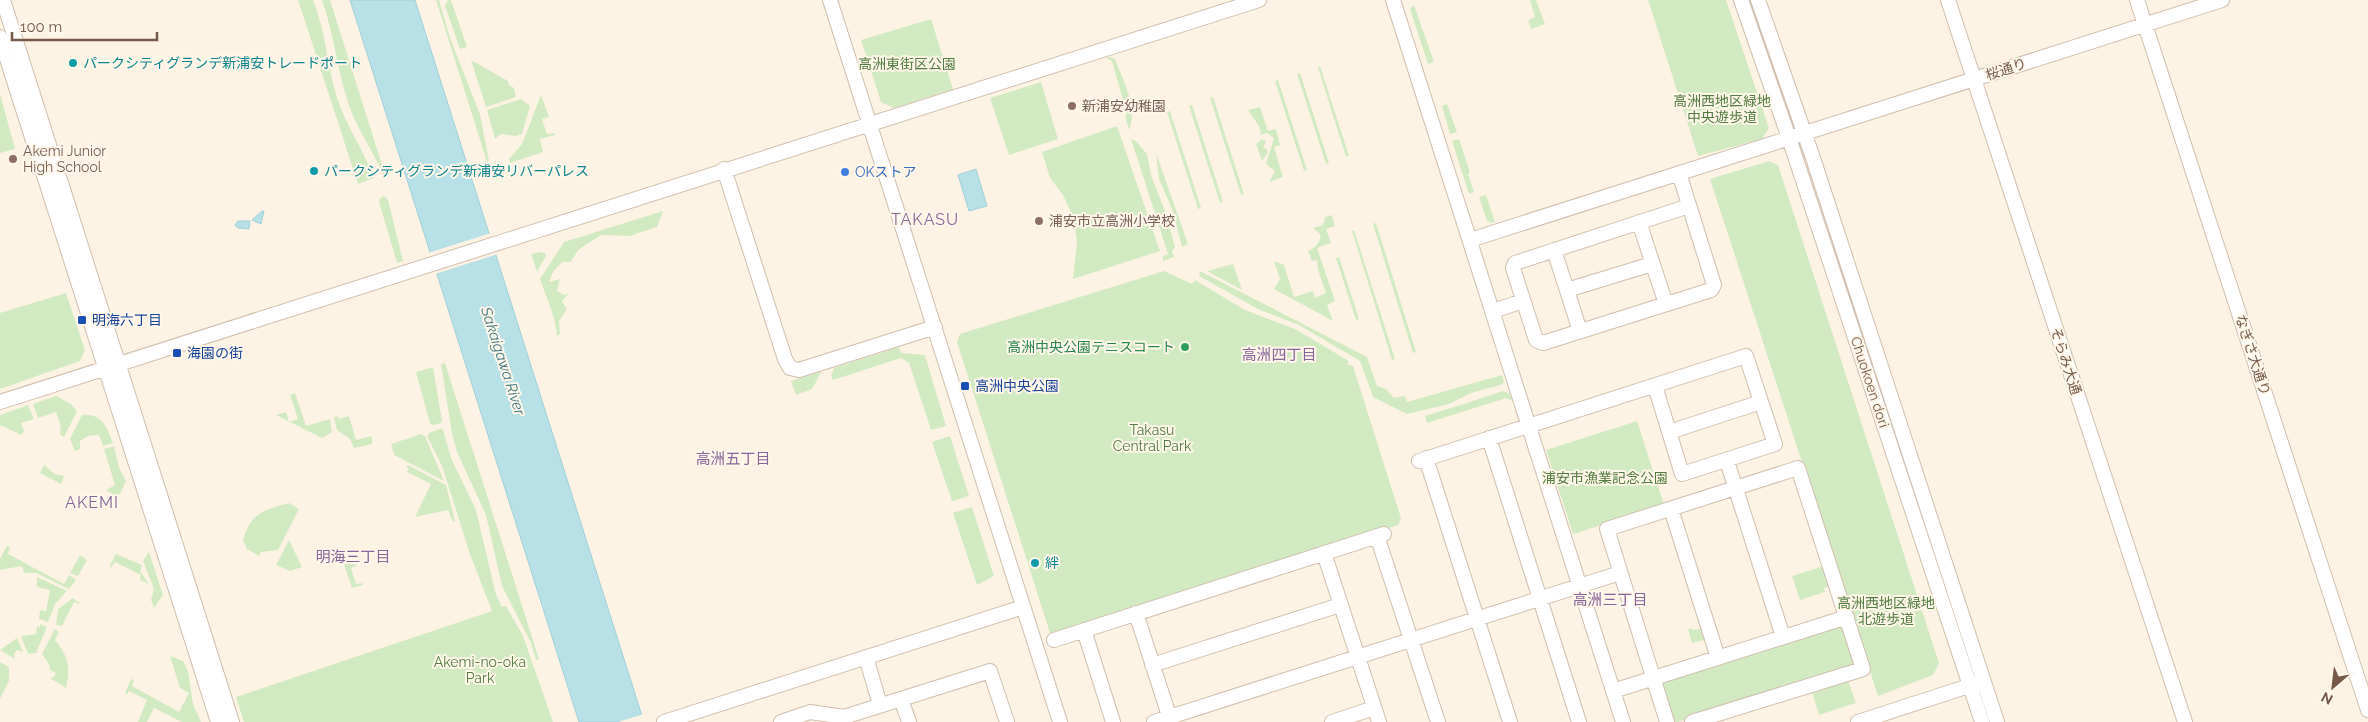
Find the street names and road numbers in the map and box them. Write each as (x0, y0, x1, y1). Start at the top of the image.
street label: 桜通り (1984, 55, 2028, 83)
street label: なぎさ大通り (2232, 313, 2274, 397)
street label: そらみ大通 (2048, 325, 2084, 397)
street label: Chuokoen dori (1848, 334, 1892, 430)

